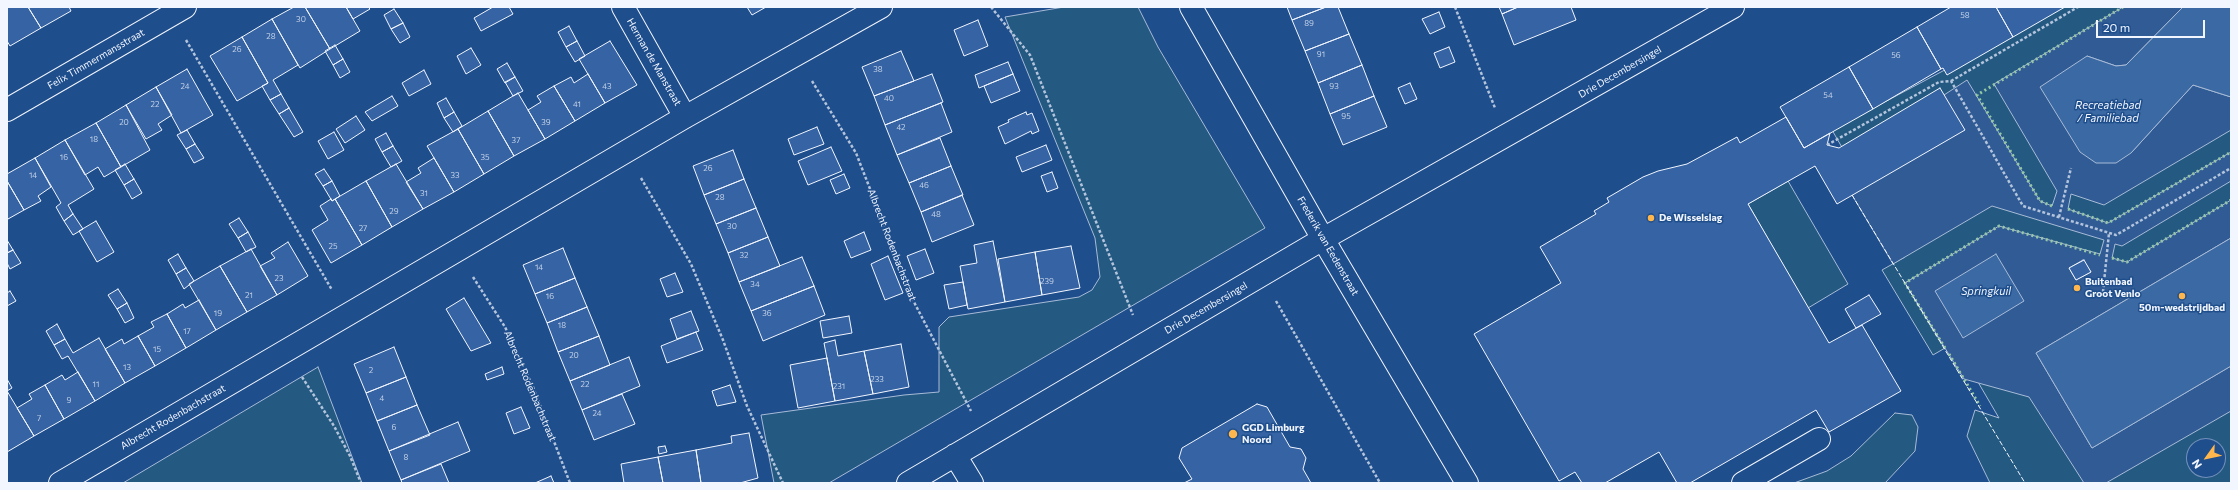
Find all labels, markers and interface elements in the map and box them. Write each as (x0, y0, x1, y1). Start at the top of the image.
house number: 58 (1960, 10, 1970, 20)
scale bar (2098, 12, 2207, 38)
house number: 30 (296, 14, 306, 24)
street label: Herman de Manstraat (624, 16, 684, 108)
house number: 89 (1304, 18, 1314, 28)
text: 20 m (2103, 20, 2130, 34)
street label: Felix Timmermansstraat (45, 26, 147, 92)
house number: 28 (266, 31, 276, 41)
street label: Drie Decembersingel (1576, 43, 1664, 101)
house number: 26 (232, 44, 242, 54)
house number: 91 (1317, 49, 1325, 59)
house number: 56 (1891, 50, 1901, 60)
house number: 38 (873, 64, 883, 74)
house number: 24 (180, 81, 190, 91)
house number: 43 (602, 81, 612, 91)
house number: 93 (1329, 81, 1339, 91)
house number: 54 (1823, 90, 1833, 100)
house number: 40 (884, 93, 894, 103)
water label: Recreatiebad / Familiebad (2075, 98, 2141, 124)
house number: 22 (151, 99, 159, 109)
house number: 41 (573, 99, 581, 109)
house number: 95 (1341, 111, 1351, 121)
house number: 20 (119, 117, 129, 127)
house number: 39 (541, 117, 551, 127)
house number: 42 (896, 122, 906, 132)
house number: 18 (90, 134, 98, 144)
house number: 37 (512, 135, 520, 145)
house number: 16 (60, 152, 68, 162)
house number: 35 (480, 152, 490, 162)
house number: 26 (703, 163, 713, 173)
house number: 14 (29, 170, 37, 180)
house number: 33 (450, 170, 460, 180)
house number: 46 (919, 180, 929, 190)
street label: Albrecht Rodenbachstraat (865, 187, 919, 303)
house number: 31 (420, 188, 428, 198)
house number: 28 (715, 192, 725, 202)
street label: Frederik van Eedenstraat (1295, 194, 1361, 298)
house number: 29 (389, 206, 399, 216)
house number: 48 (931, 209, 941, 219)
place label: De Wisselslag (1659, 212, 1722, 224)
marker: De Wisselslag (1646, 213, 1656, 223)
house number: 30 (727, 221, 737, 231)
house number: 27 (359, 223, 367, 233)
house number: 25 (328, 241, 338, 251)
house number: 32 (740, 250, 748, 260)
house number: 14 (535, 262, 543, 272)
house number: 23 (275, 273, 283, 283)
house number: 239 (1040, 276, 1054, 286)
place label: Buitenbad Groot Venlo (2085, 276, 2140, 300)
house number: 34 (750, 279, 760, 289)
street label: Drie Decembersingel (1162, 279, 1250, 337)
marker: Buitenbad Groot Venlo (2072, 283, 2082, 293)
water label: Springkuil (1961, 284, 2011, 298)
house number: 21 (245, 290, 253, 300)
house number: 16 (546, 291, 554, 301)
marker: 50m-wedstrijdbad (2177, 291, 2187, 301)
place label: 50m-wedstrijdbad (2139, 302, 2225, 314)
house number: 19 (214, 308, 222, 318)
house number: 36 (762, 308, 772, 318)
house number: 18 (558, 320, 566, 330)
house number: 17 (183, 326, 191, 336)
street label: Albrecht Rodenbachstraat (501, 329, 559, 443)
house number: 15 (153, 344, 161, 354)
house number: 20 (569, 350, 579, 360)
house number: 13 (123, 362, 131, 372)
house number: 2 (369, 365, 373, 375)
house number: 233 (870, 374, 884, 384)
house number: 11 (93, 379, 99, 389)
house number: 22 (581, 379, 589, 389)
house number: 231 (833, 381, 845, 391)
street label: Albrecht Rodenbachstraat (118, 382, 228, 452)
house number: 4 (380, 393, 384, 403)
house number: 9 (67, 395, 71, 405)
house number: 24 (592, 408, 602, 418)
house number: 7 (37, 413, 41, 423)
house number: 6 (392, 422, 396, 432)
place label: GGD Limburg Noord (1242, 422, 1304, 446)
marker: GGD Limburg Noord (1227, 428, 1239, 440)
north arrow (2186, 438, 2226, 478)
house number: 8 (404, 452, 408, 462)
text: N (2189, 457, 2204, 471)

